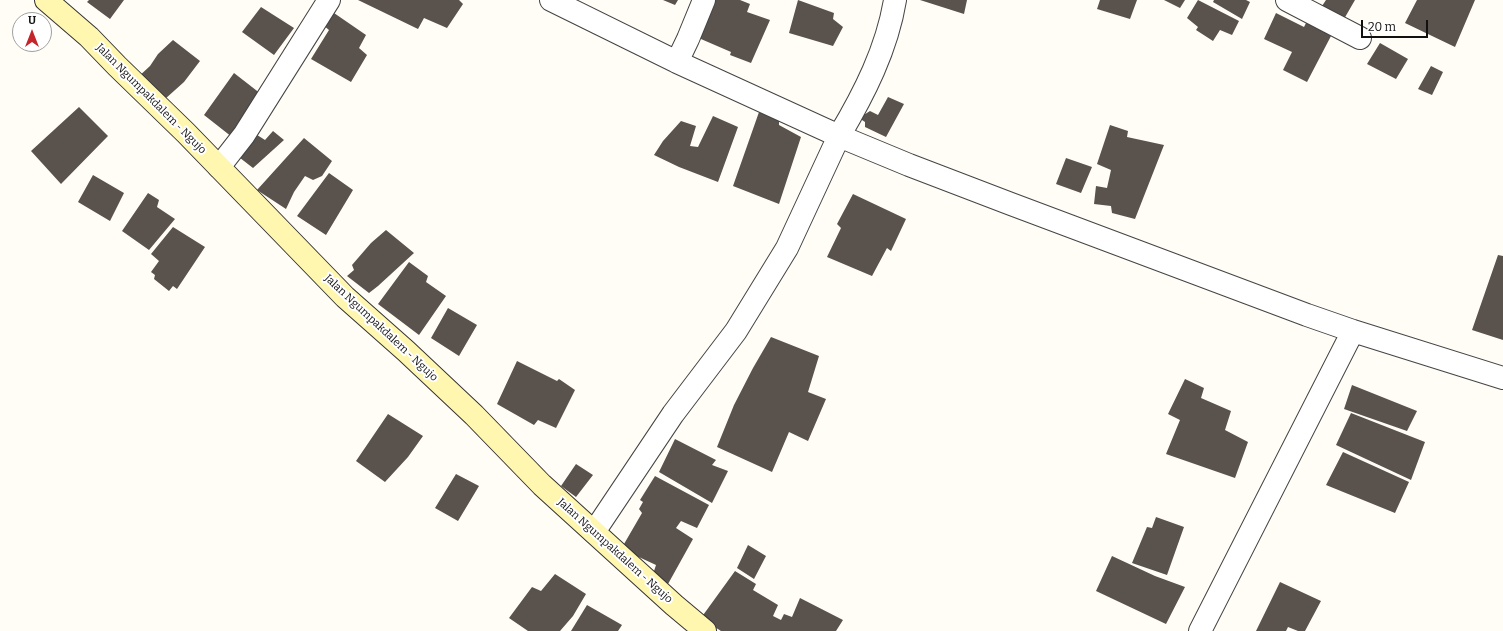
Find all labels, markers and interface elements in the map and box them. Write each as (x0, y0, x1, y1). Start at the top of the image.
north arrow (12, 12, 52, 52)
scale bar (1363, 12, 1430, 38)
text: U (28, 14, 36, 27)
text: 20 m (1368, 20, 1396, 34)
street label: Jalan Ngumpakdalem - Ngujo (93, 41, 209, 157)
street label: Jalan Ngumpakdalem - Ngujo (322, 272, 440, 384)
street label: Jalan Ngumpakdalem - Ngujo (555, 496, 675, 606)

